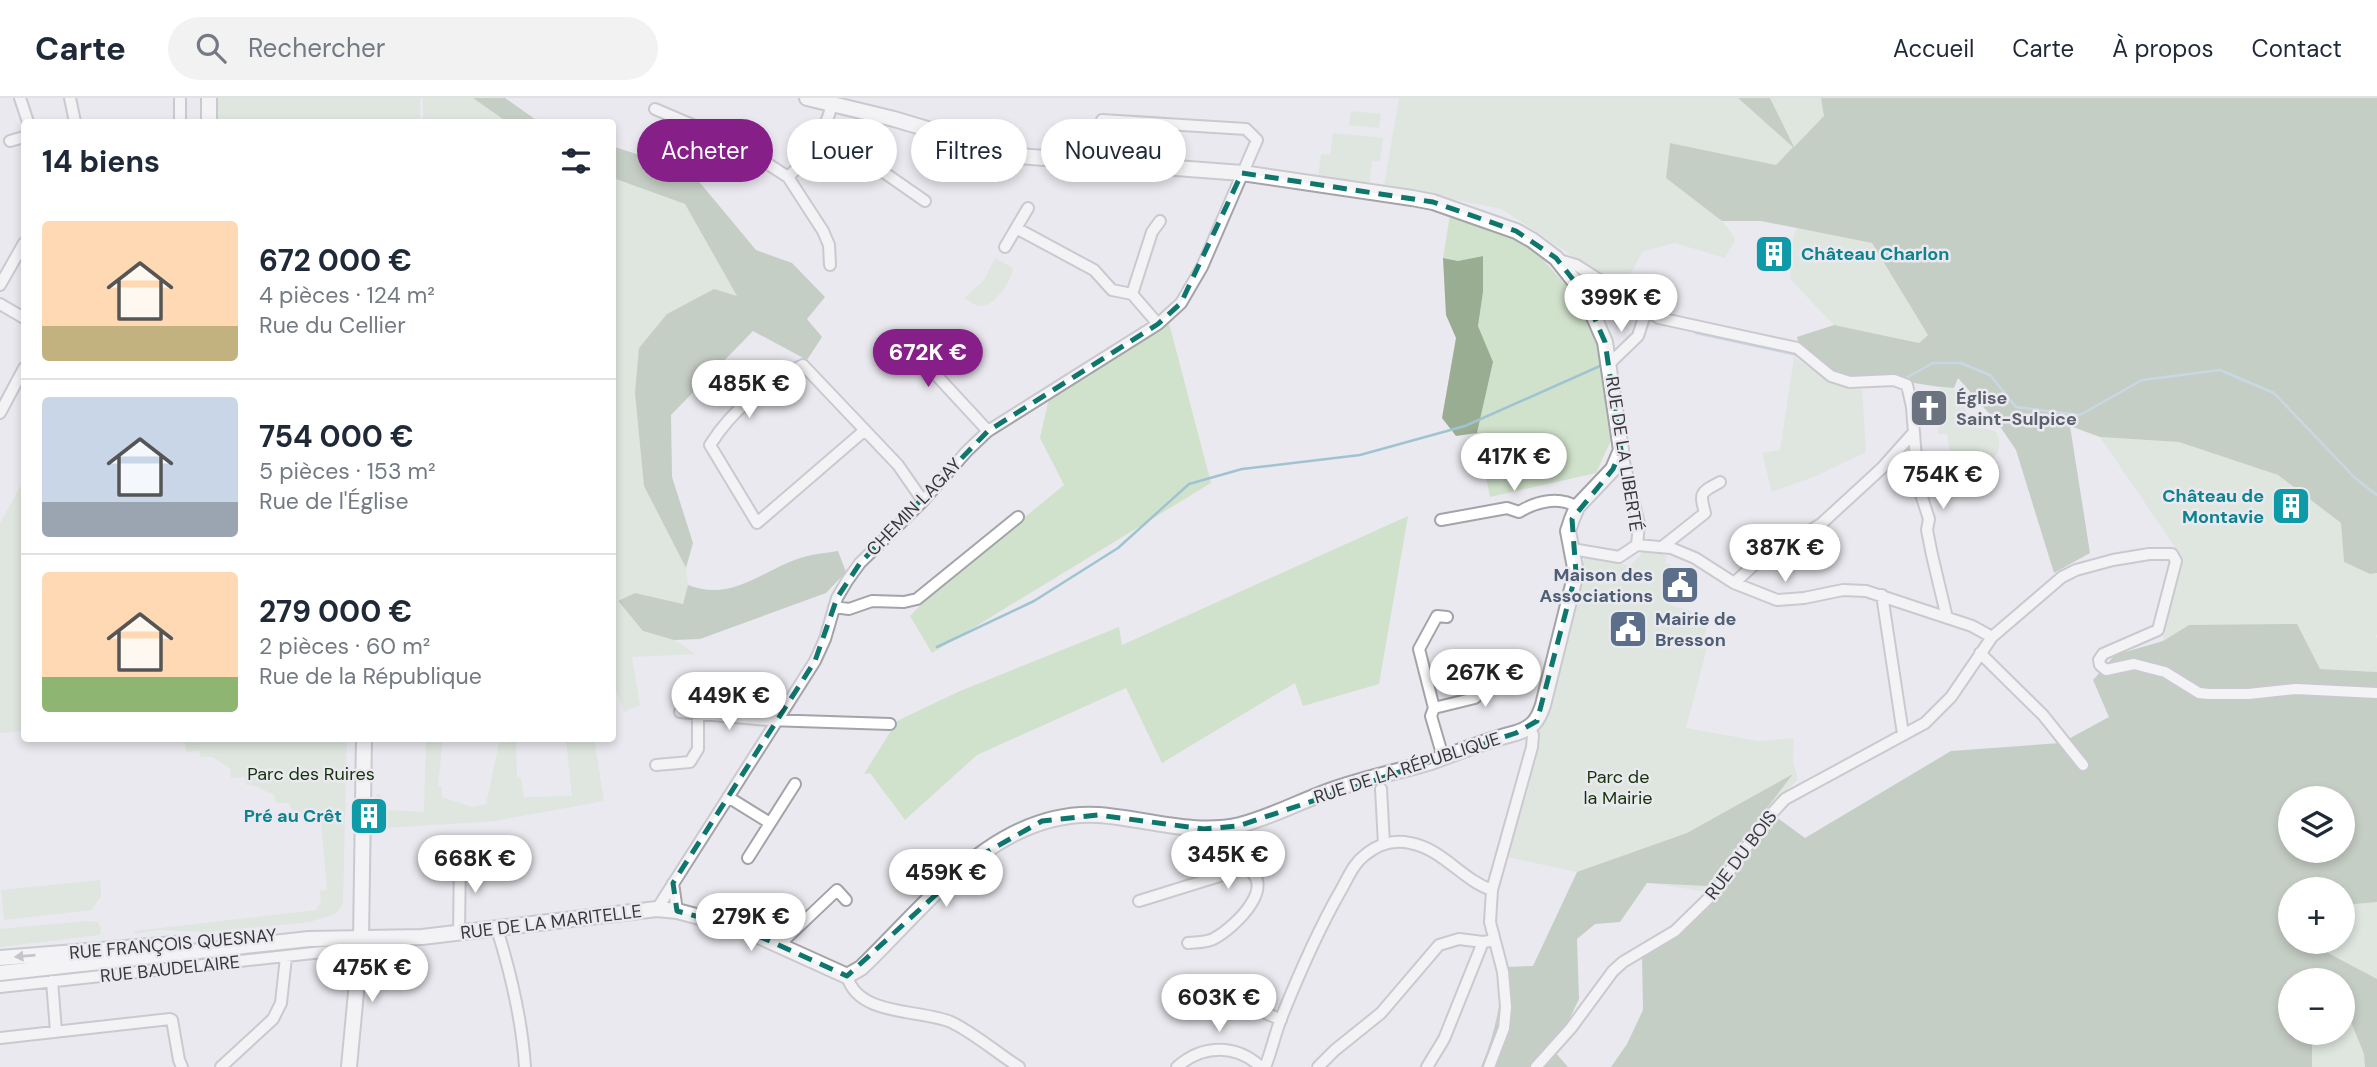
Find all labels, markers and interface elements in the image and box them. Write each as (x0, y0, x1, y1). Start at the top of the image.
search box (168, 17, 658, 80)
text: Carte (35, 27, 126, 70)
icon: search (192, 29, 230, 67)
text: Rechercher (248, 31, 385, 65)
text: Accueil (1893, 33, 1974, 64)
text: Carte (2012, 33, 2074, 64)
text: À propos (2112, 33, 2214, 64)
text: Contact (2252, 33, 2342, 64)
chip: Acheter (637, 119, 773, 182)
chip: Louer (787, 119, 897, 182)
chip: Filtres (911, 119, 1027, 182)
chip: Nouveau (1041, 119, 1186, 182)
text: 14 biens (42, 142, 160, 181)
icon: filters (557, 142, 595, 180)
building icon: Château Charlon (1753, 233, 1795, 275)
text: 672 000 € (259, 241, 412, 280)
place label: Château Charlon (1801, 242, 1949, 266)
icon: home (98, 249, 182, 333)
pin: 399K € (1564, 274, 1678, 334)
text: 4 pièces · 124 m² (259, 280, 435, 310)
text: 399K € (1580, 282, 1662, 312)
text: Rue du Cellier (259, 310, 406, 340)
pin: 672K € (871, 330, 985, 389)
text: 672K € (889, 337, 967, 367)
pin: 485K € (692, 360, 806, 420)
text: 485K € (708, 368, 790, 398)
street label: RUE DE LA LIBERTÉ (1600, 375, 1648, 533)
place label: Église Saint-Sulpice (1956, 386, 2077, 431)
church icon: Église Saint-Sulpice (1908, 387, 1950, 429)
text: 754 000 € (259, 417, 414, 456)
icon: home (98, 425, 182, 509)
pin: 417K € (1457, 434, 1571, 493)
text: 417K € (1477, 441, 1551, 471)
street label: CHEMIN LAGAY (861, 452, 967, 561)
pin: 754K € (1886, 452, 2000, 511)
text: 5 pièces · 153 m² (259, 456, 436, 486)
text: 754K € (1903, 459, 1983, 489)
place label: Château de Montavie (2162, 484, 2264, 529)
building icon: Château de Montavie (2270, 485, 2312, 527)
text: Rue de l'Église (259, 486, 409, 516)
pin: 387K € (1728, 524, 1842, 584)
text: 387K € (1745, 532, 1825, 562)
place label: Maison des Associations (1539, 563, 1653, 608)
public building icon: Maison des Associations (1659, 564, 1701, 606)
text: 279 000 € (259, 592, 412, 631)
icon: home (98, 600, 182, 684)
place label: Mairie de Bresson (1655, 607, 1737, 652)
public building icon: Mairie de Bresson (1607, 608, 1649, 650)
text: 2 pièces · 60 m² (259, 631, 430, 661)
pin: 267K € (1428, 650, 1542, 709)
text: 267K € (1446, 657, 1524, 687)
text: Rue de la République (259, 661, 482, 691)
pin: 449K € (672, 672, 786, 732)
text: 449K € (687, 680, 771, 710)
street label: RUE DE LA RÉPUBLIQUE (1311, 727, 1503, 809)
park label: Parc des Ruires (247, 762, 375, 786)
park label: Parc de la Mairie (1583, 765, 1653, 810)
map controls (2278, 786, 2355, 1045)
button: layers (2278, 786, 2355, 863)
building icon: Pré au Crêt (348, 795, 390, 837)
place label: Pré au Crêt (244, 804, 342, 828)
street label: RUE DU BOIS (1700, 806, 1782, 904)
pin: 345K € (1171, 832, 1285, 891)
pin: 668K € (418, 836, 532, 895)
text: 345K € (1187, 839, 1269, 869)
text: 668K € (434, 843, 516, 873)
pin: 459K € (889, 850, 1003, 909)
text: 459K € (905, 857, 987, 887)
button: + (2278, 877, 2355, 954)
pin: 279K € (694, 894, 808, 953)
street label: RUE DE LA MARITELLE (459, 899, 643, 945)
text: 279K € (712, 901, 790, 931)
street label: RUE FRANÇOIS QUESNAY (68, 923, 278, 965)
pin: 475K € (315, 944, 429, 1004)
street label: RUE BAUDELAIRE (99, 950, 241, 988)
one-way arrow (13, 951, 35, 962)
text: 475K € (332, 952, 412, 982)
button: − (2278, 968, 2355, 1045)
pin: 603K € (1162, 974, 1276, 1034)
text: 603K € (1177, 982, 1261, 1012)

